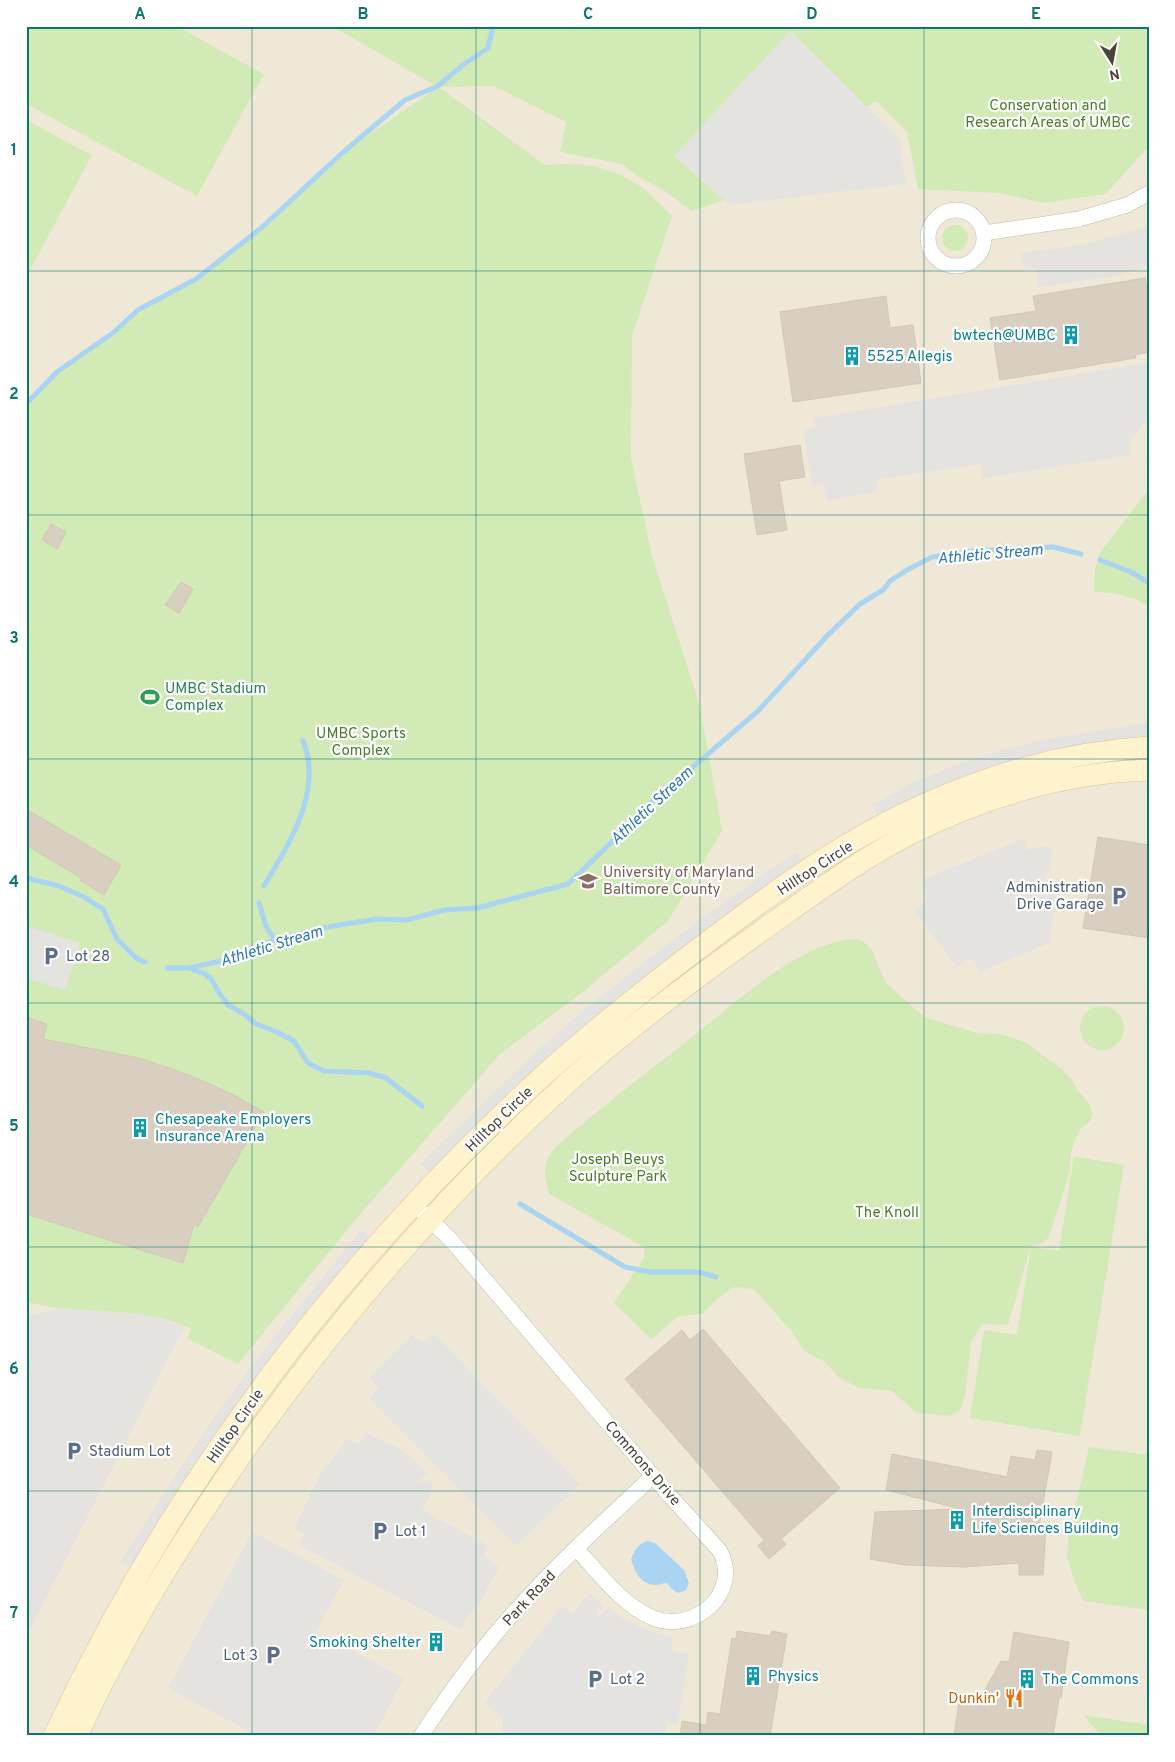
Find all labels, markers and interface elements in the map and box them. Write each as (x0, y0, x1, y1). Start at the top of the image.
text: A (134, 5, 146, 25)
text: B (357, 5, 369, 25)
text: C (583, 5, 593, 25)
text: D (806, 5, 818, 25)
text: E (1031, 5, 1041, 25)
north arrow (1088, 38, 1138, 88)
text: N (1108, 64, 1121, 83)
park label: Conservation and Research Areas of UMBC (965, 97, 1131, 133)
text: 1 (11, 141, 17, 161)
building icon: bwtech@UMBC (1060, 324, 1082, 346)
place label: bwtech@UMBC (953, 327, 1056, 346)
building icon: 5525 Allegis (841, 345, 863, 367)
place label: 5525 Allegis (867, 348, 953, 367)
text: 2 (9, 385, 19, 405)
water label: Athletic Stream (936, 540, 1044, 570)
text: 3 (9, 629, 19, 649)
place label: UMBC Stadium Complex (165, 680, 266, 716)
sports icon: UMBC Stadium Complex (139, 686, 161, 708)
park label: UMBC Sports Complex (316, 725, 406, 761)
water label: Athletic Stream (607, 763, 698, 850)
street label: Hilltop Circle (774, 838, 857, 901)
place label: University of Maryland Baltimore County (603, 864, 754, 900)
school or university icon: University of Maryland Baltimore County (577, 870, 599, 892)
text: 4 (9, 873, 19, 893)
place label: Administration Drive Garage (1006, 879, 1104, 915)
parking icon: Administration Drive Garage (1108, 885, 1130, 907)
water label: Athletic Stream (218, 922, 325, 972)
parking icon: Lot 28 (40, 945, 62, 967)
place label: Lot 28 (66, 948, 110, 967)
street label: Hilltop Circle (462, 1083, 538, 1157)
place label: Chesapeake Employers Insurance Arena (155, 1111, 311, 1147)
text: 5 (9, 1117, 19, 1137)
building icon: Chesapeake Employers Insurance Arena (129, 1117, 151, 1139)
park label: Joseph Beuys Sculpture Park (569, 1151, 667, 1187)
park label: The Knoll (855, 1204, 919, 1223)
text: 6 (9, 1360, 19, 1380)
street label: Hilltop Circle (204, 1386, 269, 1468)
street label: Commons Drive (600, 1417, 684, 1510)
parking icon: Stadium Lot (63, 1440, 85, 1462)
place label: Stadium Lot (89, 1443, 171, 1462)
place label: Interdisciplinary Life Sciences Building (972, 1503, 1119, 1539)
building icon: Interdisciplinary Life Sciences Building (946, 1509, 968, 1531)
parking icon: Lot 1 (369, 1520, 391, 1542)
place label: Lot 1 (395, 1523, 426, 1542)
street label: Park Road (500, 1567, 561, 1631)
text: 7 (10, 1604, 18, 1624)
building icon: Smoking Shelter (425, 1631, 447, 1653)
place label: Smoking Shelter (309, 1634, 421, 1653)
parking icon: Lot 3 (262, 1644, 284, 1666)
place label: Lot 3 (223, 1647, 258, 1666)
building icon: Physics (742, 1665, 764, 1687)
parking icon: Lot 2 (584, 1668, 606, 1690)
place label: Physics (768, 1668, 819, 1687)
building icon: The Commons (1016, 1668, 1038, 1690)
place label: Lot 2 (610, 1671, 645, 1690)
place label: The Commons (1042, 1671, 1139, 1690)
restaurant icon: Dunkin' (1003, 1687, 1025, 1709)
place label: Dunkin' (948, 1690, 999, 1709)

